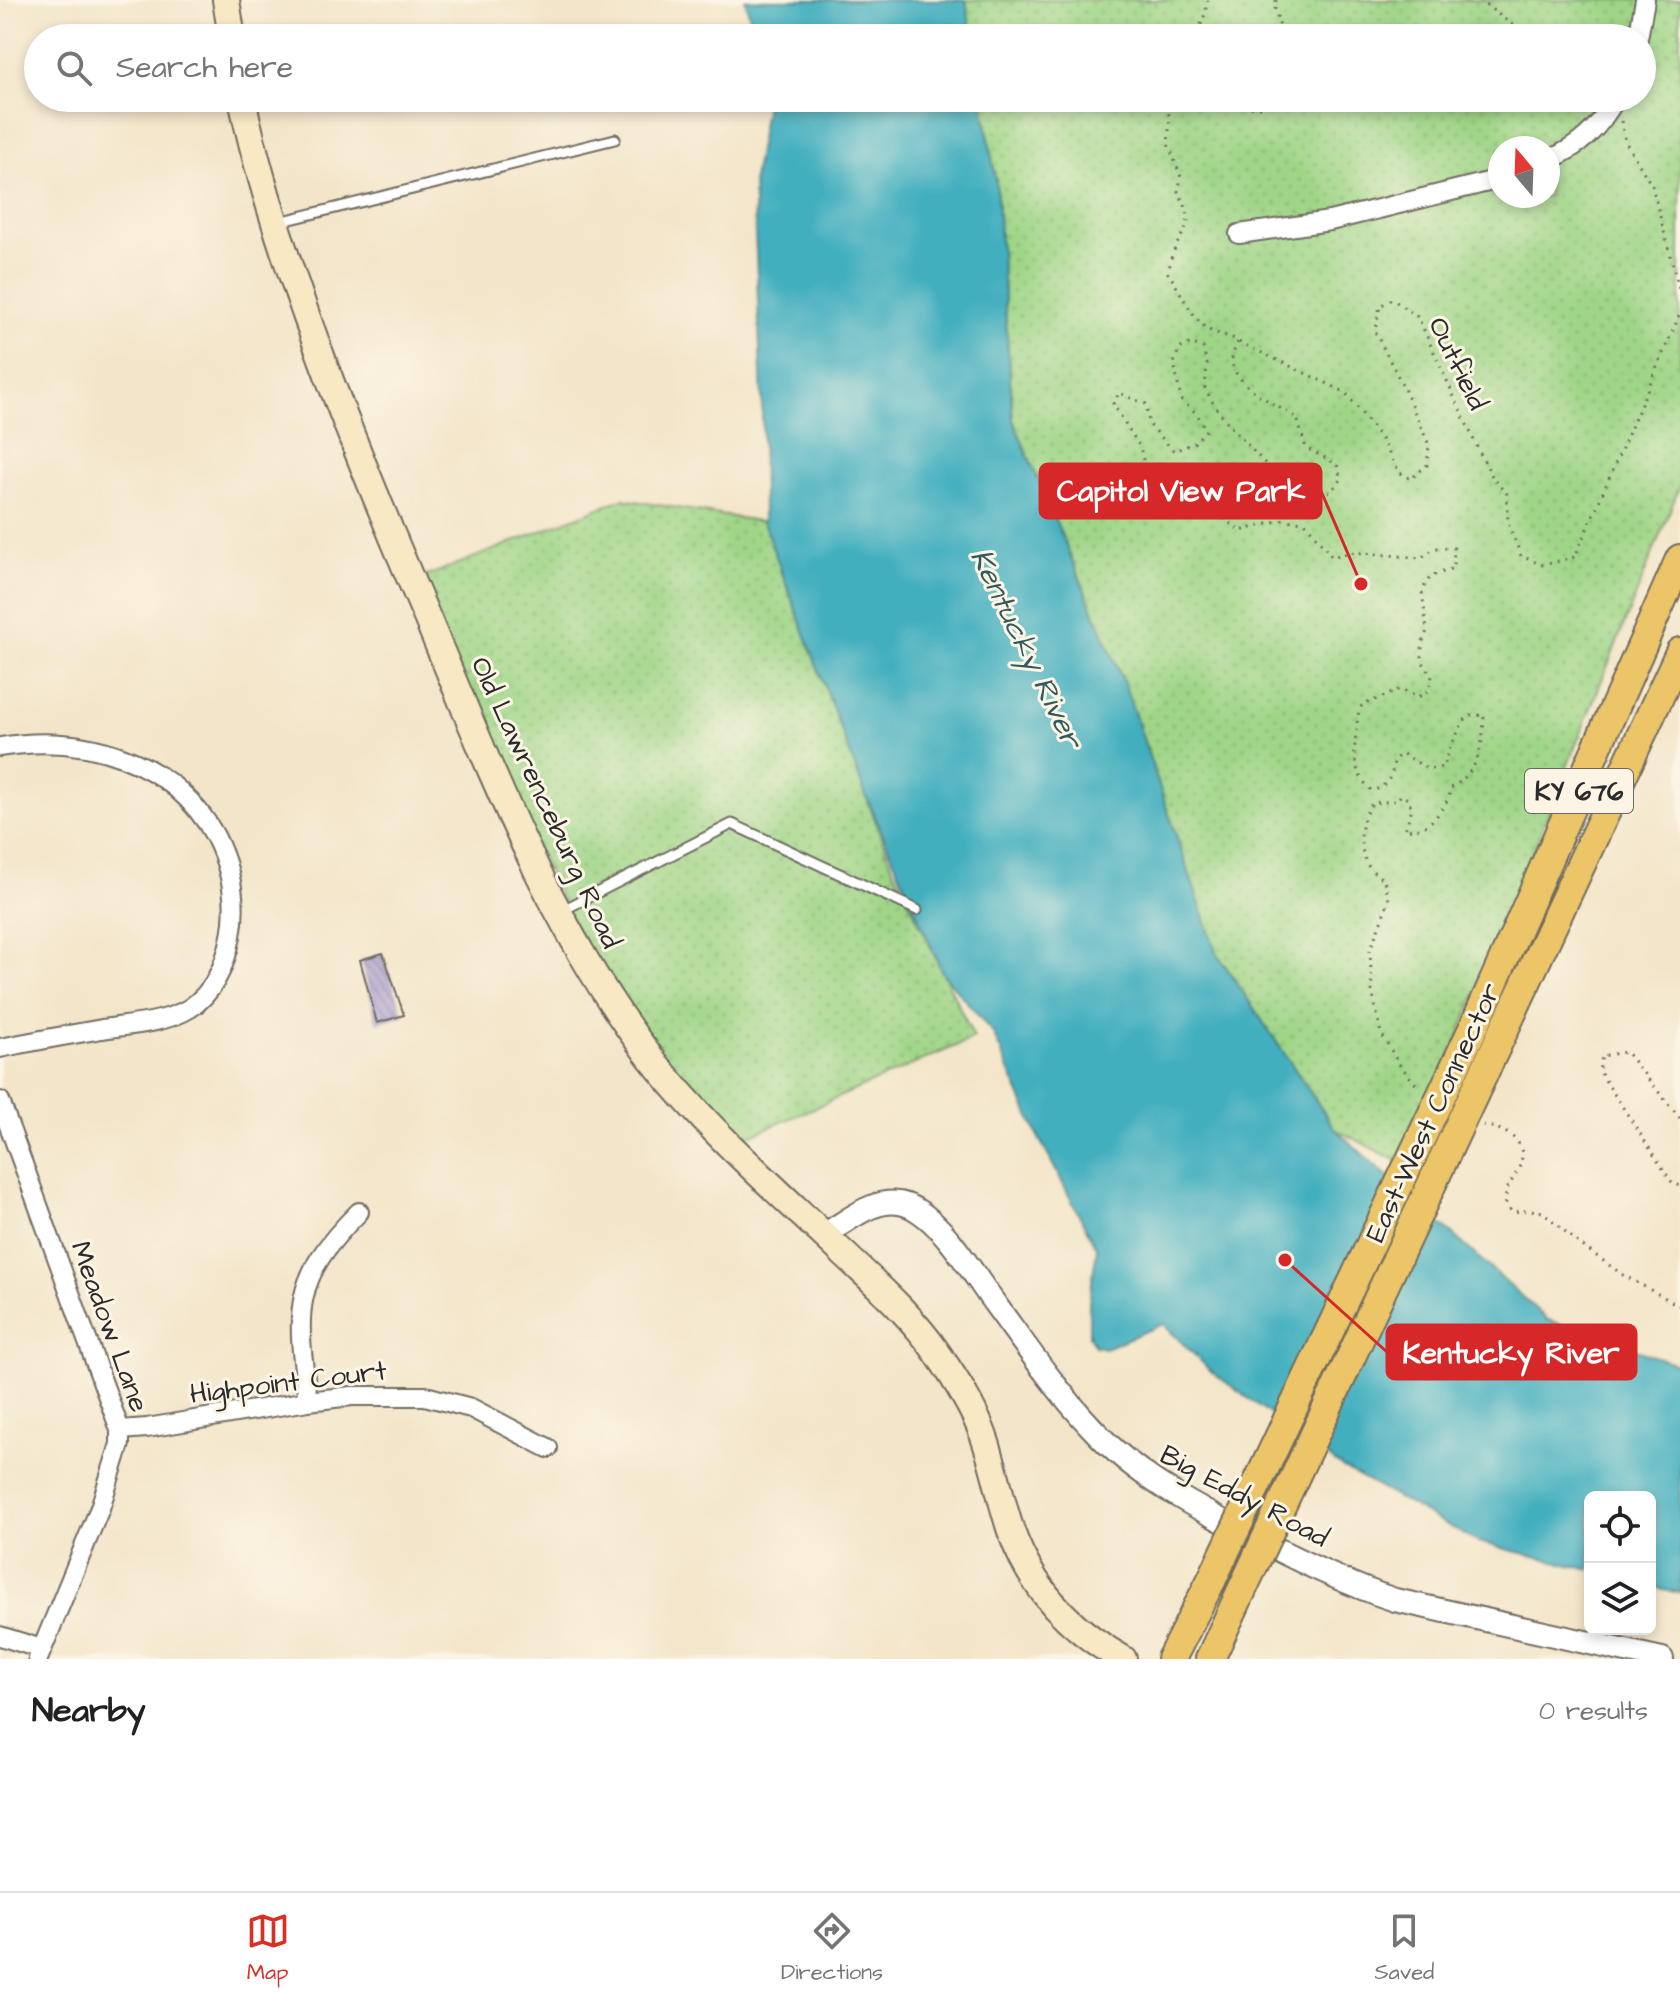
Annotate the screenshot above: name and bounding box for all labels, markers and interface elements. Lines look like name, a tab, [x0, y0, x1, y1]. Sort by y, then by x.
search box	[24, 24, 1656, 112]
icon: search	[52, 46, 96, 90]
text: Search here	[116, 47, 293, 89]
north arrow	[1488, 136, 1560, 208]
street label: Outfield	[1418, 311, 1497, 417]
callout: Capitol View Park	[1040, 464, 1321, 518]
text: Capitol View Park	[1057, 471, 1306, 514]
water label: Kentucky River	[959, 542, 1094, 759]
street label: Old Lawrenceburg Road	[460, 650, 630, 955]
road number: KY 676	[1525, 769, 1633, 813]
street label: East-West Connector	[1356, 977, 1511, 1249]
street label: Meadow Lane	[61, 1236, 159, 1417]
callout: Kentucky River	[1387, 1325, 1636, 1379]
text: Kentucky River	[1403, 1333, 1620, 1377]
street label: Highpoint Court	[187, 1351, 390, 1415]
street label: Big Eddy Road	[1152, 1435, 1336, 1559]
map controls	[1584, 1491, 1656, 1635]
button: locate	[1584, 1491, 1656, 1563]
button: layers	[1584, 1563, 1656, 1635]
text: Nearby	[32, 1687, 146, 1735]
text: 0 results	[1539, 1693, 1648, 1729]
tab: Map	[246, 1909, 290, 1988]
tab: Directions	[781, 1909, 883, 1988]
tab: Saved	[1374, 1909, 1434, 1988]

